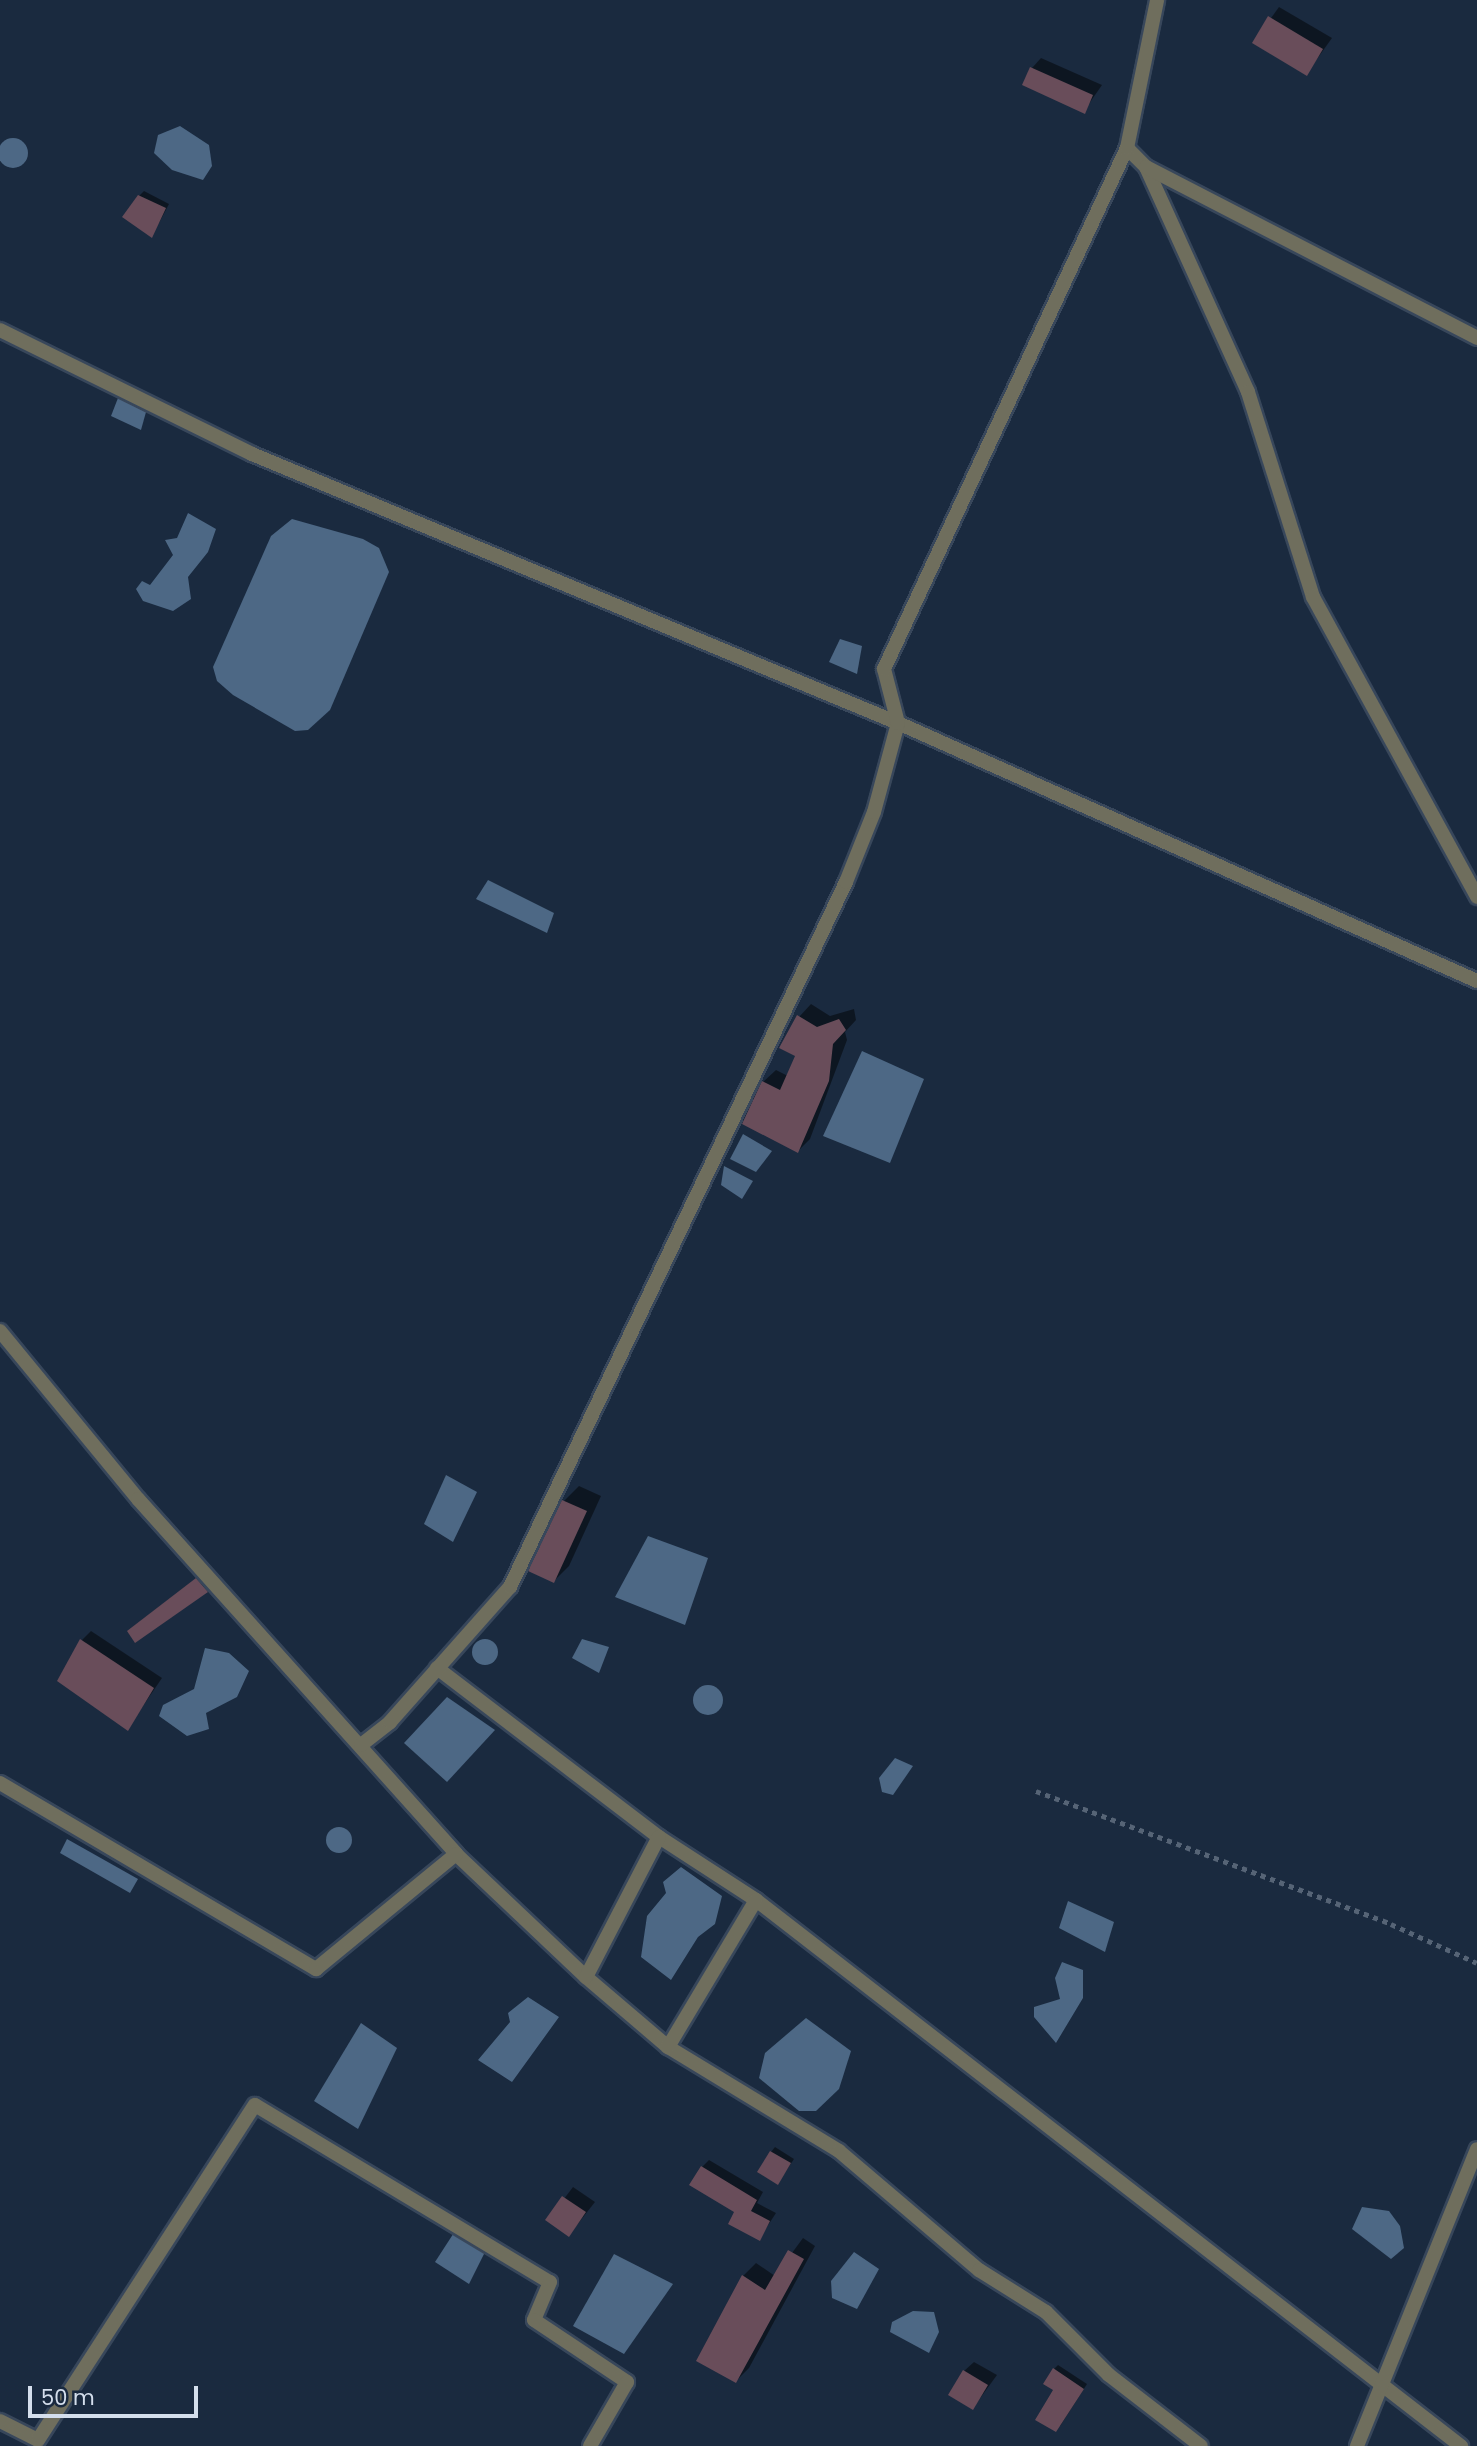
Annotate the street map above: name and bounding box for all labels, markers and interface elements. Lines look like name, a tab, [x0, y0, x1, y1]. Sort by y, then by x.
scale bar	[32, 2372, 201, 2416]
text: 50 m	[41, 2383, 95, 2412]

